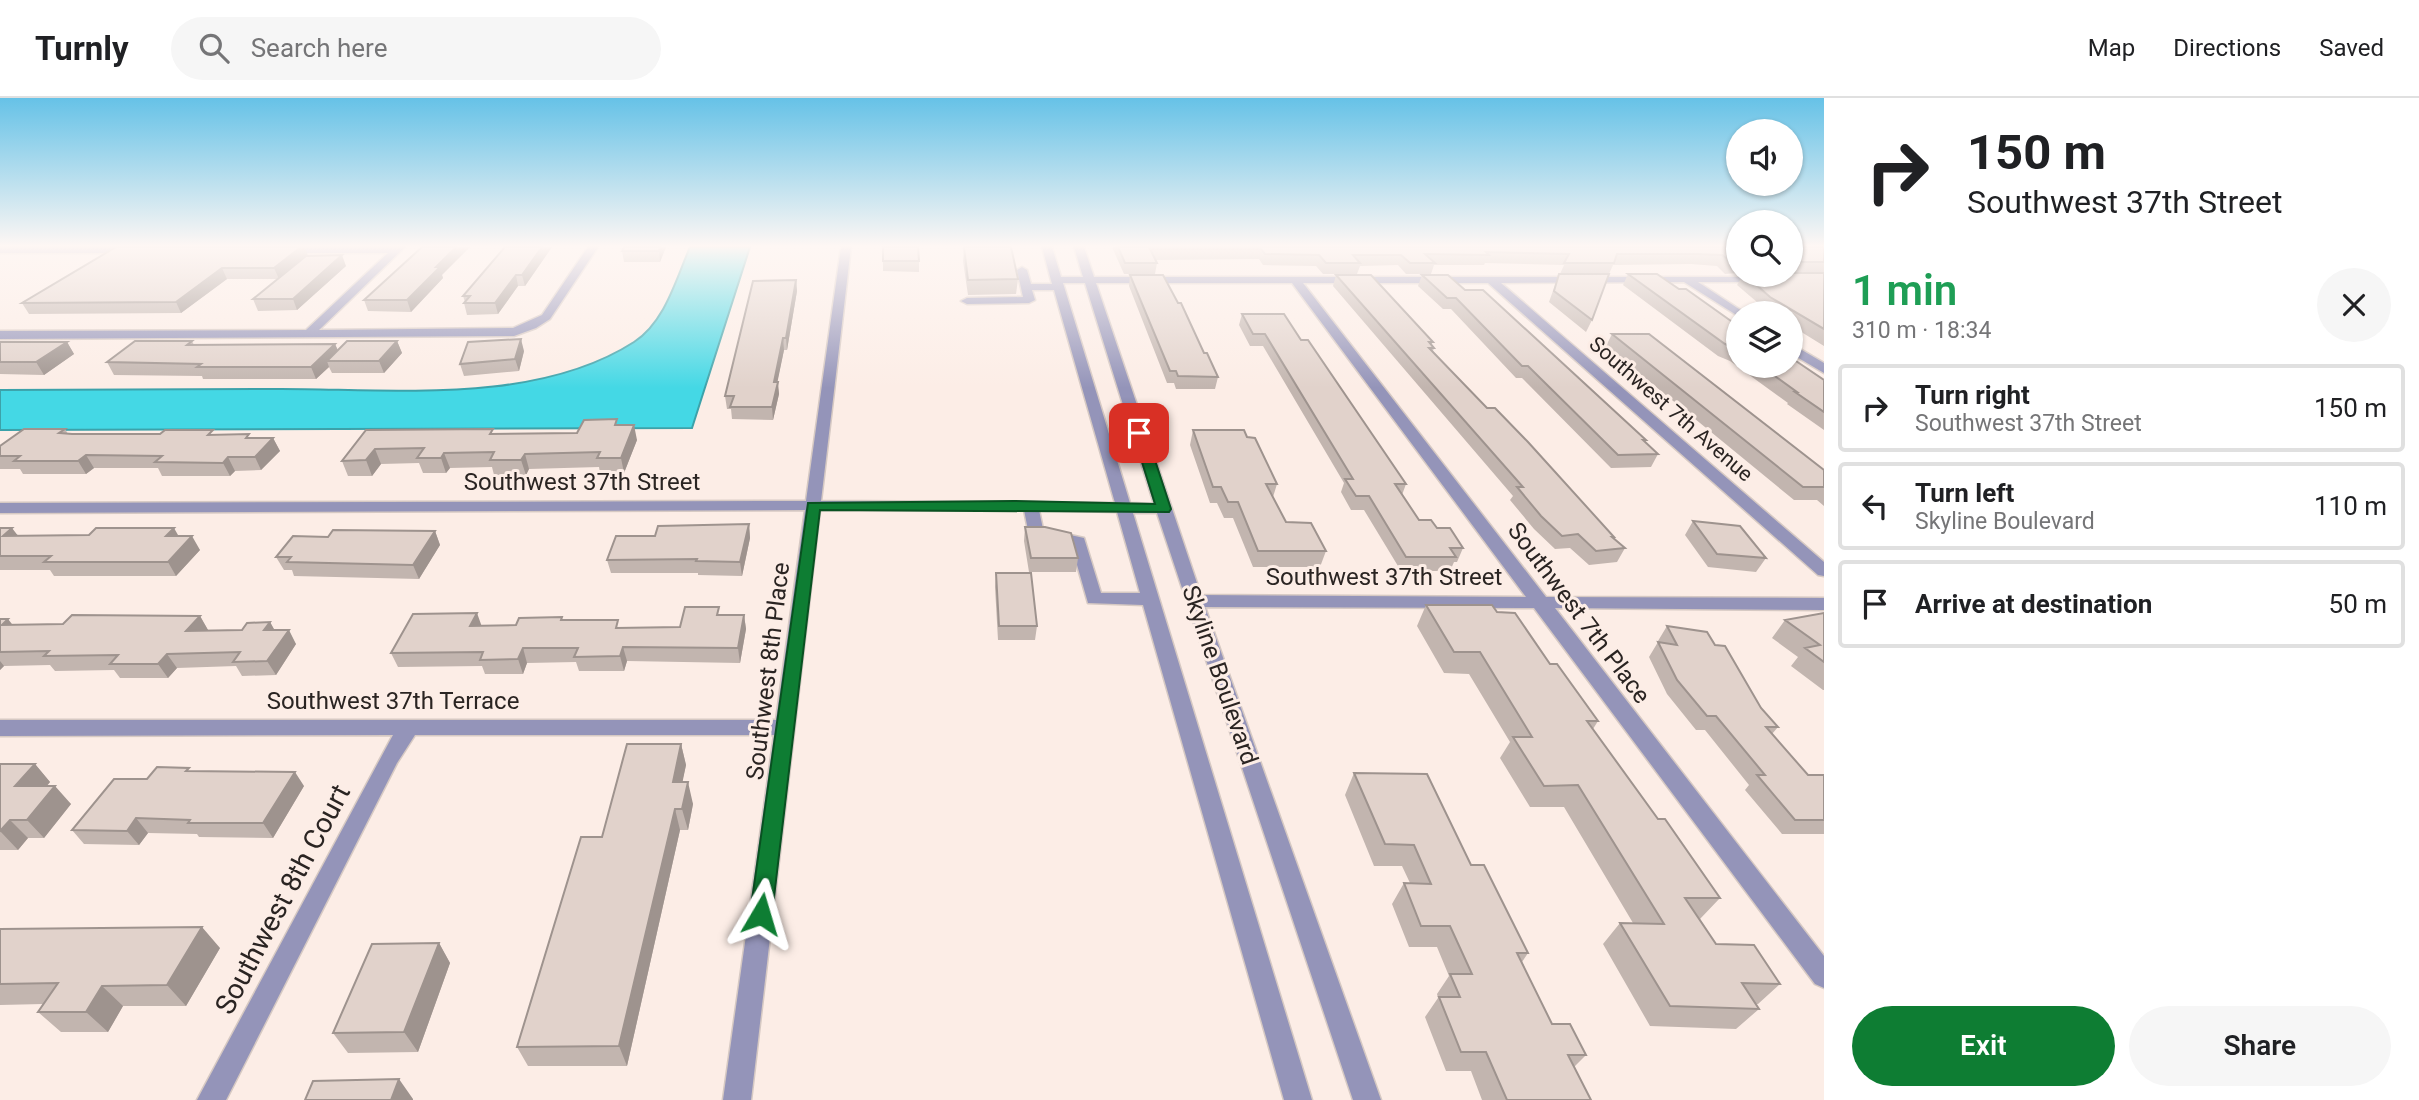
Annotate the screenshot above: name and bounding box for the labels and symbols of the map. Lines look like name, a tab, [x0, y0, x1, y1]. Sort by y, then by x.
street label: Southwest 7th Avenue	[1584, 332, 1758, 486]
pin	[1109, 403, 1169, 463]
street label: Southwest 37th Street	[464, 468, 700, 496]
street label: Southwest 7th Place	[1502, 517, 1656, 709]
street label: Southwest 8th Place	[741, 561, 795, 781]
street label: Southwest 37th Street	[1266, 563, 1502, 591]
street label: Skyline Boulevard	[1176, 582, 1264, 768]
street label: Southwest 37th Terrace	[267, 687, 519, 715]
street label: Southwest 8th Court	[208, 779, 357, 1020]
position arrow	[724, 877, 798, 951]

